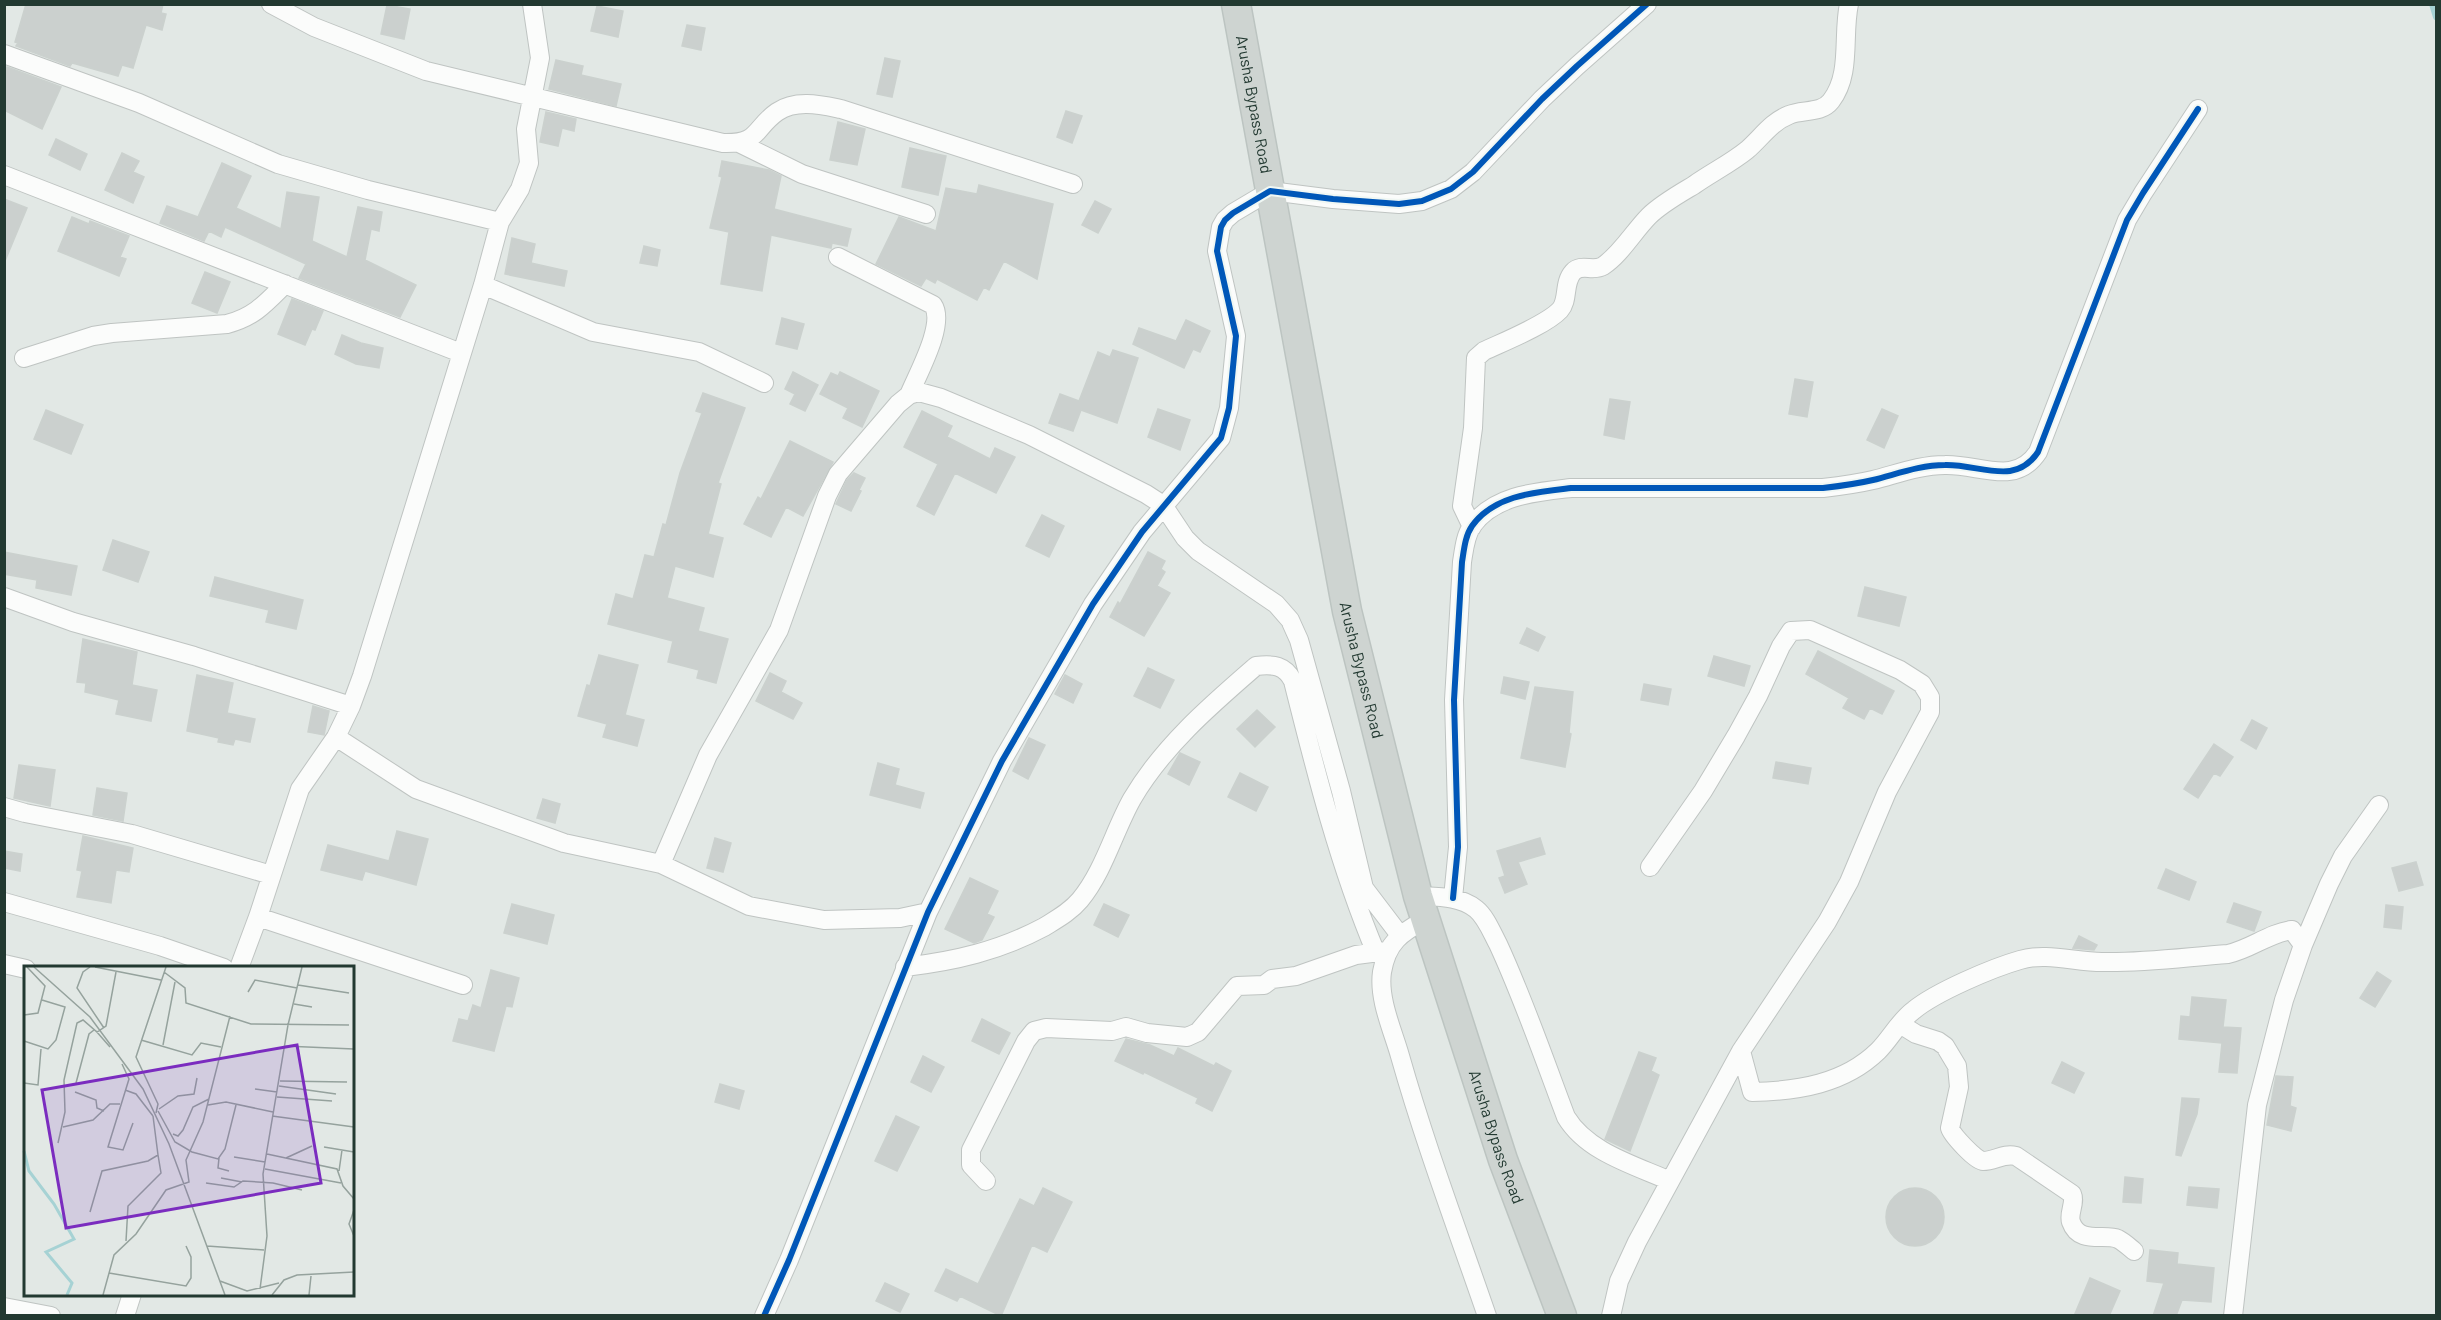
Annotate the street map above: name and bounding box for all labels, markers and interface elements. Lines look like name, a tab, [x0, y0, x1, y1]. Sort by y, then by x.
street label: Arusha Bypass Road	[1233, 34, 1277, 175]
street label: Arusha Bypass Road	[1337, 600, 1388, 740]
inset map	[24, 966, 354, 1296]
street label: Arusha Bypass Road	[1466, 1067, 1529, 1206]

